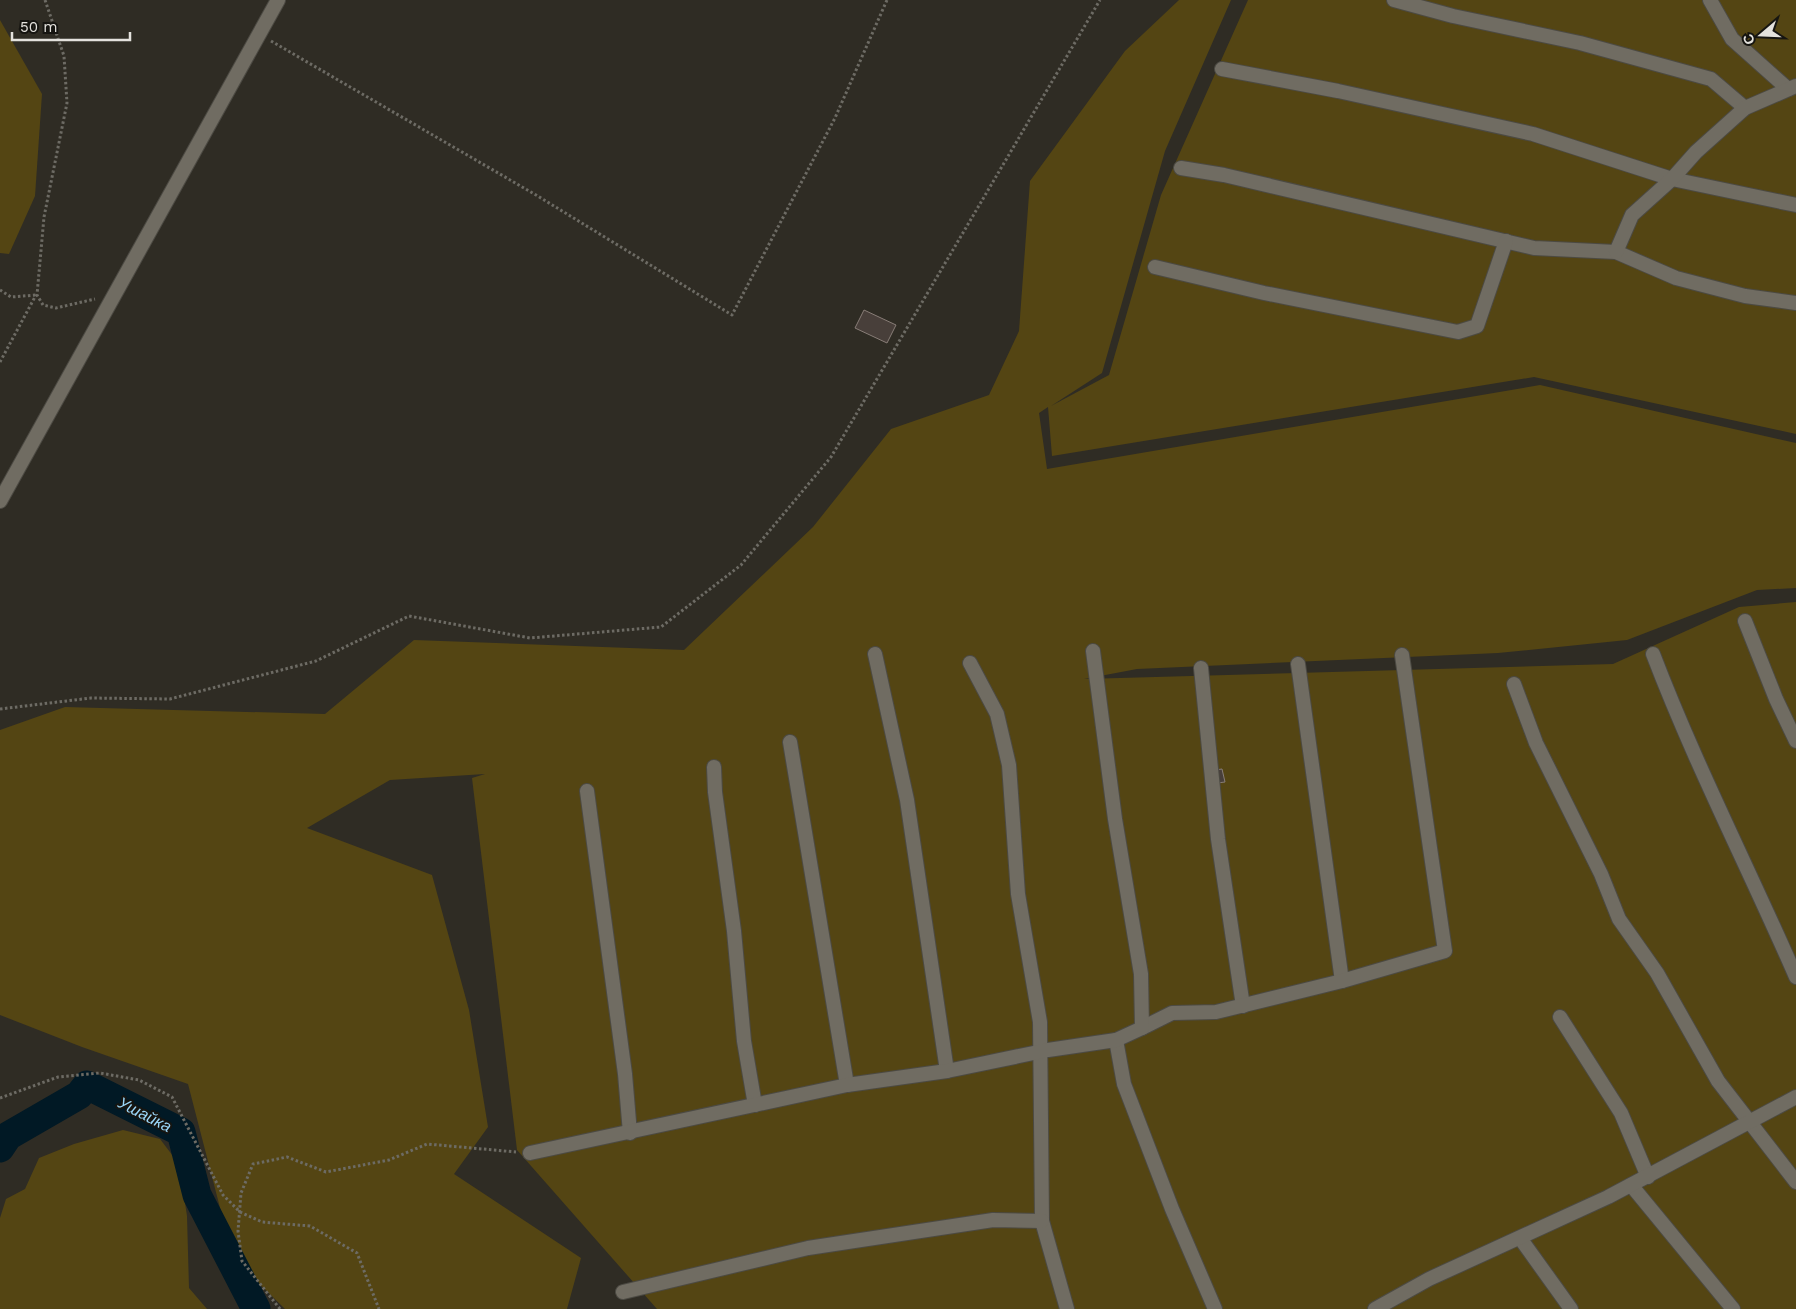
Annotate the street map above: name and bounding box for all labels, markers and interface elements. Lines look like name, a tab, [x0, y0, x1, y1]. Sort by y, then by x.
scale bar	[12, 10, 130, 42]
north arrow	[1736, 10, 1786, 60]
text: 50 m	[20, 18, 57, 36]
text: С	[1739, 32, 1758, 47]
water label: Ушайка	[114, 1092, 175, 1136]

